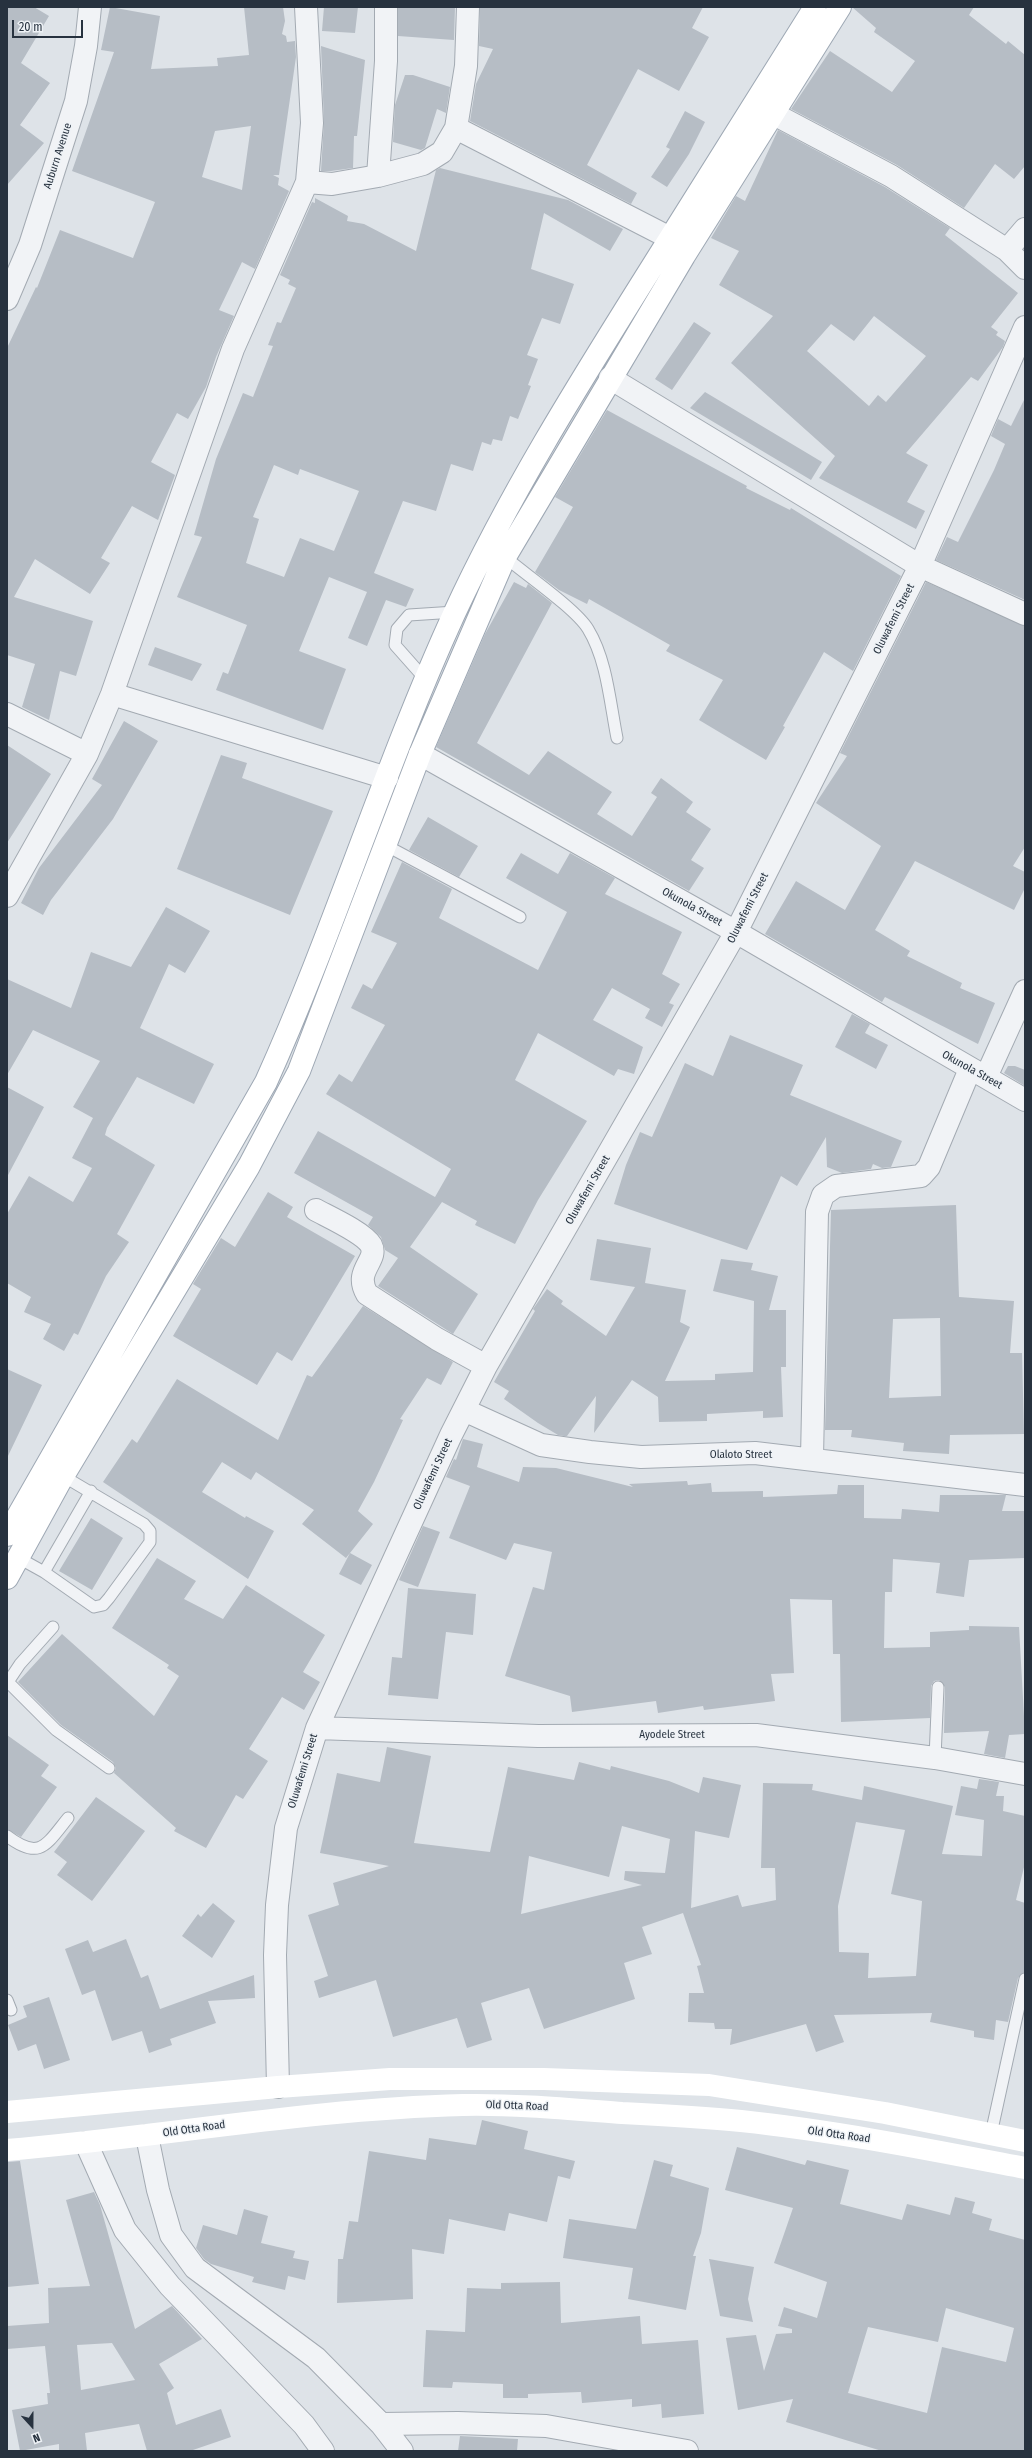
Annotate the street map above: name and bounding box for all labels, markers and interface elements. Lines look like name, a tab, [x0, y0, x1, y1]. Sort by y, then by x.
scale bar	[14, 12, 85, 38]
text: 20 m	[19, 20, 43, 34]
street label: Auburn Avenue	[41, 121, 75, 191]
street label: Oluwafemi Street	[871, 581, 917, 657]
street label: Oluwafemi Street	[725, 870, 771, 946]
street label: Okunola Street	[659, 885, 725, 929]
street label: Okunola Street	[939, 1048, 1005, 1092]
street label: Oluwafemi Street	[563, 1153, 613, 1227]
street label: Oluwafemi Street	[411, 1436, 455, 1512]
street label: Olaloto Street	[710, 1448, 772, 1462]
street label: Ayodele Street	[639, 1728, 705, 1742]
street label: Oluwafemi Street	[285, 1732, 321, 1810]
street label: Old Otta Road	[485, 2098, 549, 2114]
street label: Old Otta Road	[162, 2118, 226, 2140]
street label: Old Otta Road	[807, 2124, 871, 2146]
north arrow	[12, 2406, 52, 2446]
text: N	[31, 2430, 42, 2445]

